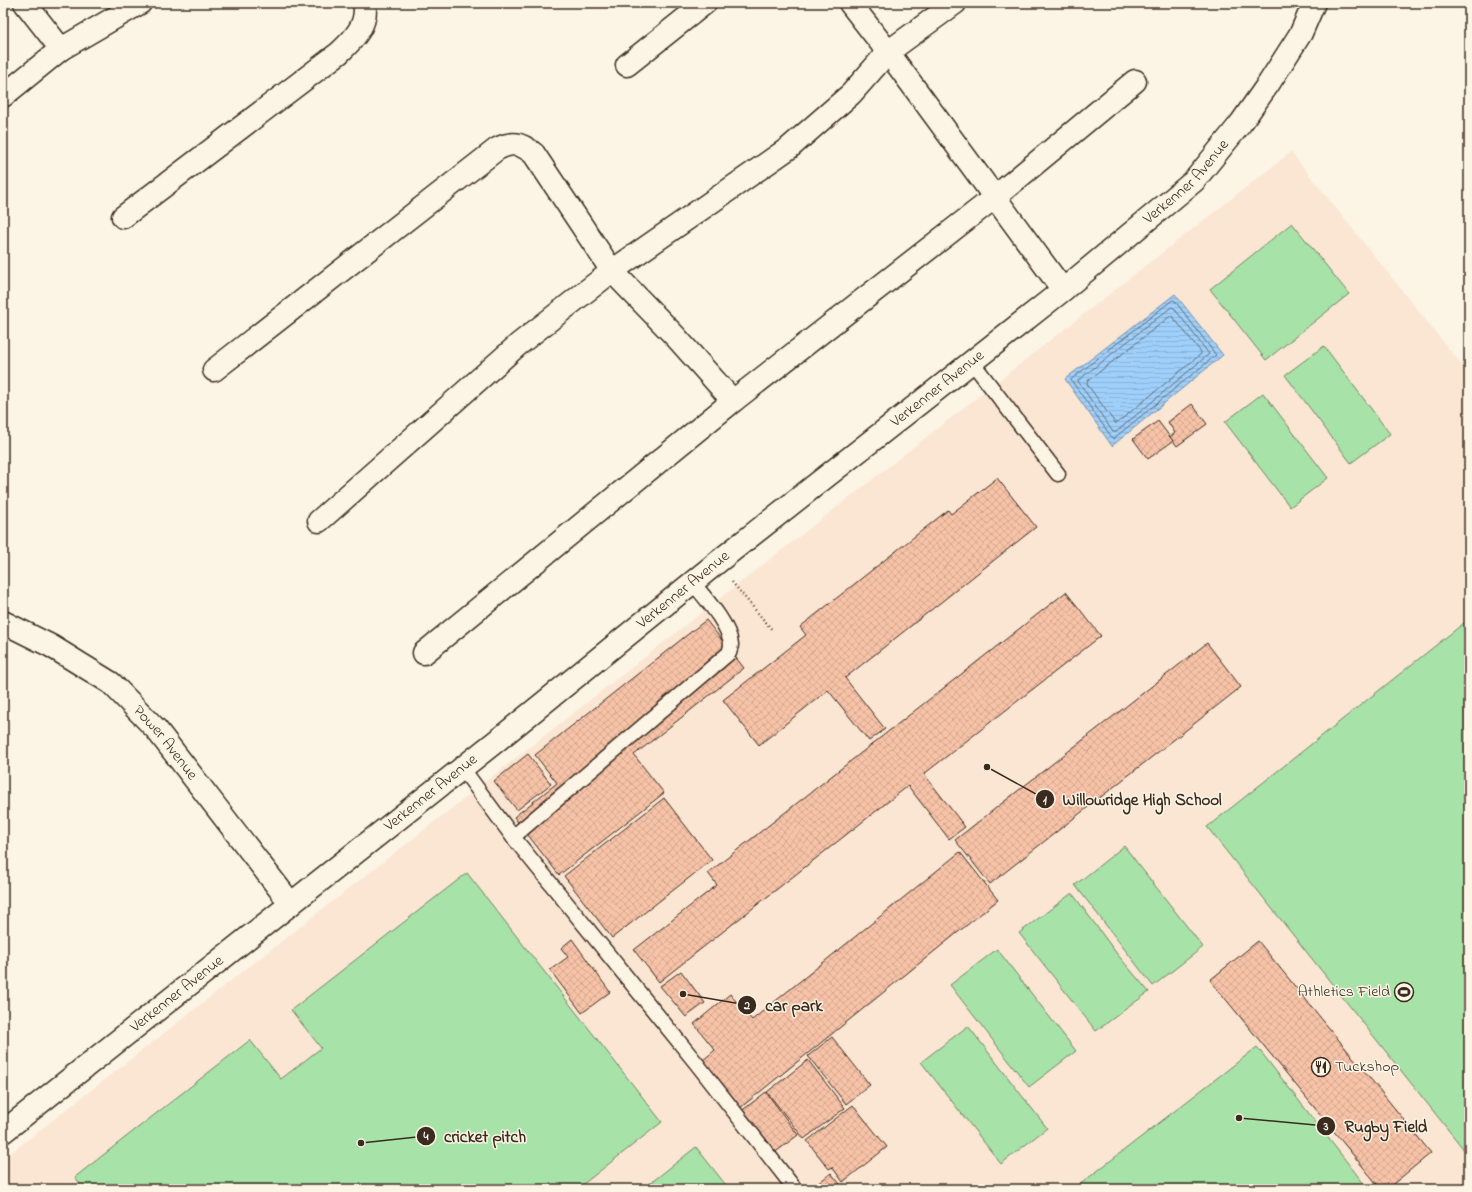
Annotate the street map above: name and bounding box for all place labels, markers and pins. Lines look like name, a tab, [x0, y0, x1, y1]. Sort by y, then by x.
callout: Willowridge High School	[1035, 785, 1230, 814]
place label: Athletics Field	[1298, 980, 1390, 1004]
sports icon: Athletics Field	[1393, 981, 1415, 1003]
callout: car park	[737, 991, 831, 1020]
place label: Tuckshop	[1335, 1055, 1399, 1079]
restaurant icon: Tuckshop	[1310, 1056, 1332, 1078]
callout: Rugby Field	[1316, 1112, 1435, 1141]
callout: cricket pitch	[416, 1121, 534, 1150]

